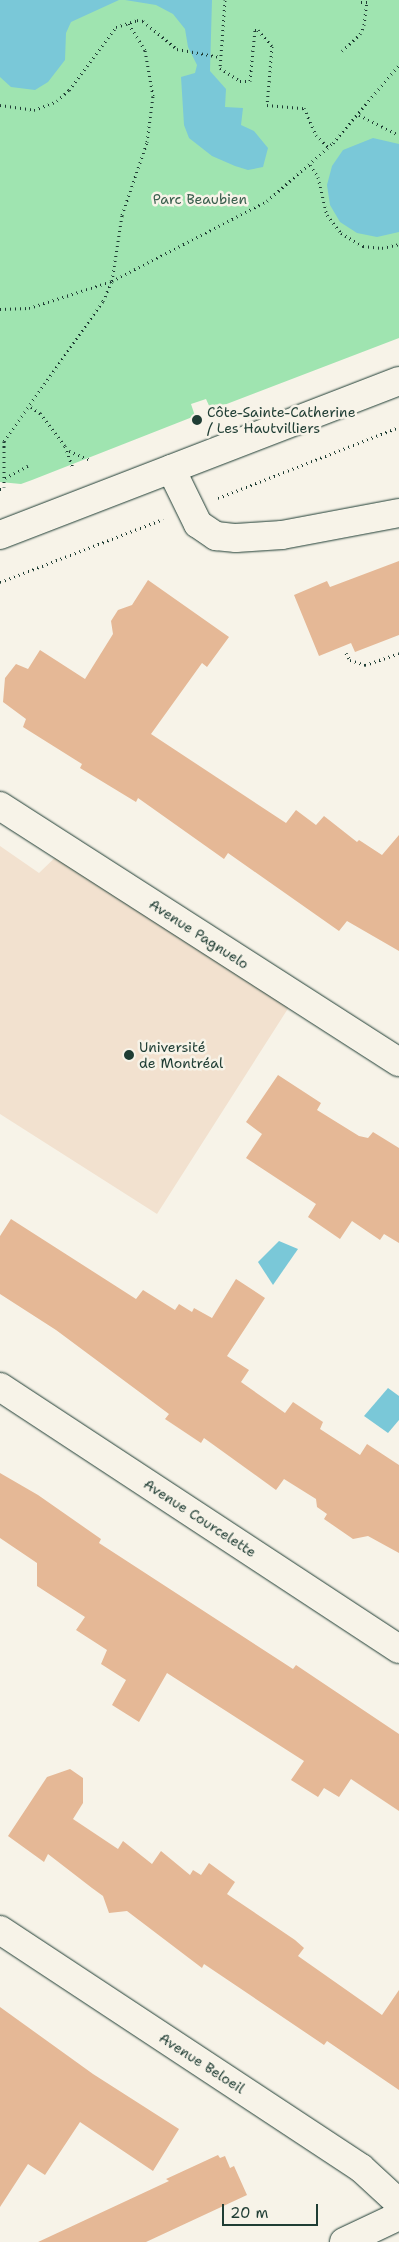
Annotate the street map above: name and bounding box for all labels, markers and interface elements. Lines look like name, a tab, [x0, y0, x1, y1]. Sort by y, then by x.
park label: Parc Beaubien	[153, 191, 247, 207]
place label: Côte-Sainte-Catherine / Les Hautvilliers	[207, 404, 356, 437]
marker: Côte-Sainte-Catherine / Les Hautvilliers	[191, 414, 203, 426]
street label: Avenue Pagnuelo	[146, 896, 252, 972]
place label: Université de Montréal	[139, 1039, 223, 1072]
marker: Université de Montréal	[123, 1049, 135, 1061]
street label: Avenue Courcelette	[141, 1475, 259, 1561]
street label: Avenue Beloeil	[156, 2029, 248, 2097]
scale bar	[224, 2194, 320, 2226]
text: 20 m	[230, 2203, 269, 2223]

